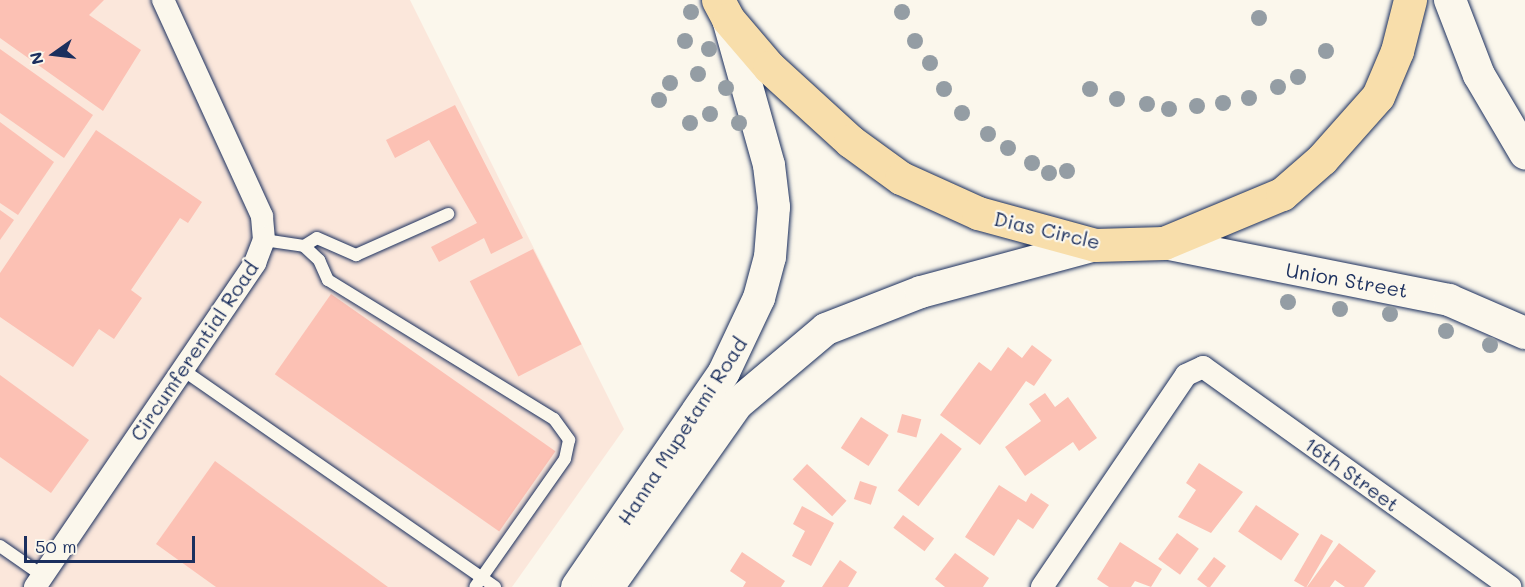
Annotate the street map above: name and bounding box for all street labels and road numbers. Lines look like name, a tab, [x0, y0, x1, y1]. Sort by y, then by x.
street label: Dias Circle	[992, 206, 1102, 254]
street label: Circumferential Road	[125, 257, 263, 445]
street label: Union Street	[1284, 257, 1410, 303]
street label: Hanna Mupetami Road	[612, 333, 752, 529]
street label: 16th Street	[1300, 432, 1404, 516]

